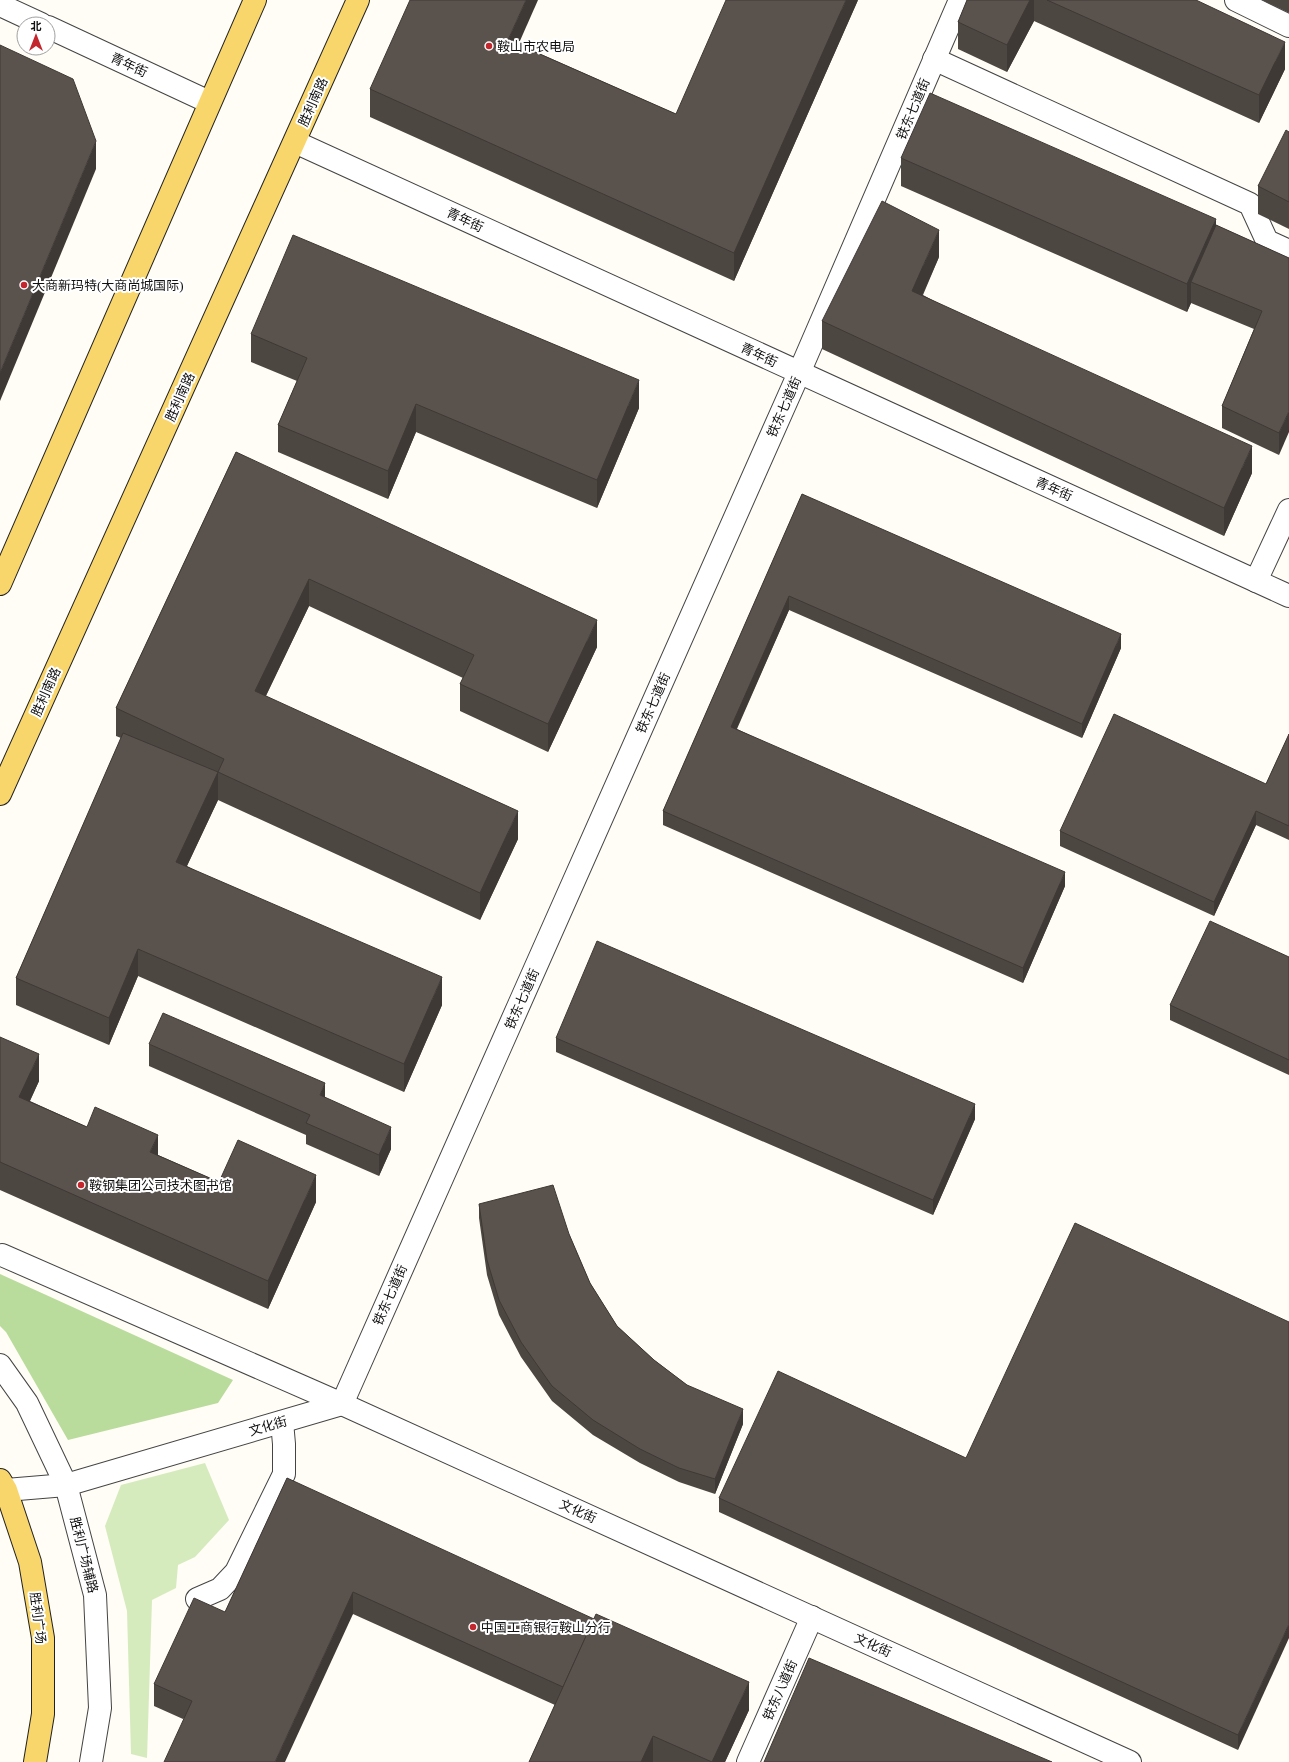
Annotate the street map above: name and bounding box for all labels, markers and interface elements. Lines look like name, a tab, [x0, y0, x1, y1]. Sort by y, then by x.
north arrow	[16, 16, 56, 56]
text: 北	[31, 20, 42, 32]
place label: 鞍山市农电局	[497, 39, 575, 54]
marker: 鞍山市农电局	[484, 41, 494, 51]
street label: 青年街	[108, 50, 150, 80]
street label: 胜利南路	[296, 75, 330, 129]
street label: 铁东七道街	[893, 76, 933, 142]
street label: 青年街	[444, 205, 486, 235]
place label: 大商新玛特(大商尚城国际)	[32, 278, 184, 293]
marker: 大商新玛特(大商尚城国际)	[19, 280, 29, 290]
street label: 青年街	[738, 340, 780, 370]
street label: 胜利南路	[163, 370, 197, 424]
street label: 铁东七道街	[764, 374, 804, 440]
street label: 青年街	[1033, 474, 1075, 504]
street label: 胜利南路	[29, 665, 63, 719]
street label: 铁东七道街	[633, 670, 673, 736]
street label: 铁东七道街	[502, 966, 542, 1032]
place label: 鞍钢集团公司技术图书馆	[89, 1178, 232, 1193]
marker: 鞍钢集团公司技术图书馆	[76, 1180, 86, 1190]
street label: 铁东七道街	[370, 1262, 410, 1328]
street label: 文化街	[247, 1413, 289, 1439]
street label: 文化街	[557, 1496, 599, 1526]
street label: 胜利广场辅路	[67, 1515, 101, 1595]
street label: 胜利广场	[27, 1591, 49, 1645]
place label: 中国工商银行鞍山分行	[481, 1620, 611, 1635]
marker: 中国工商银行鞍山分行	[468, 1622, 478, 1632]
street label: 文化街	[852, 1630, 894, 1660]
street label: 铁东八道街	[760, 1657, 800, 1723]

